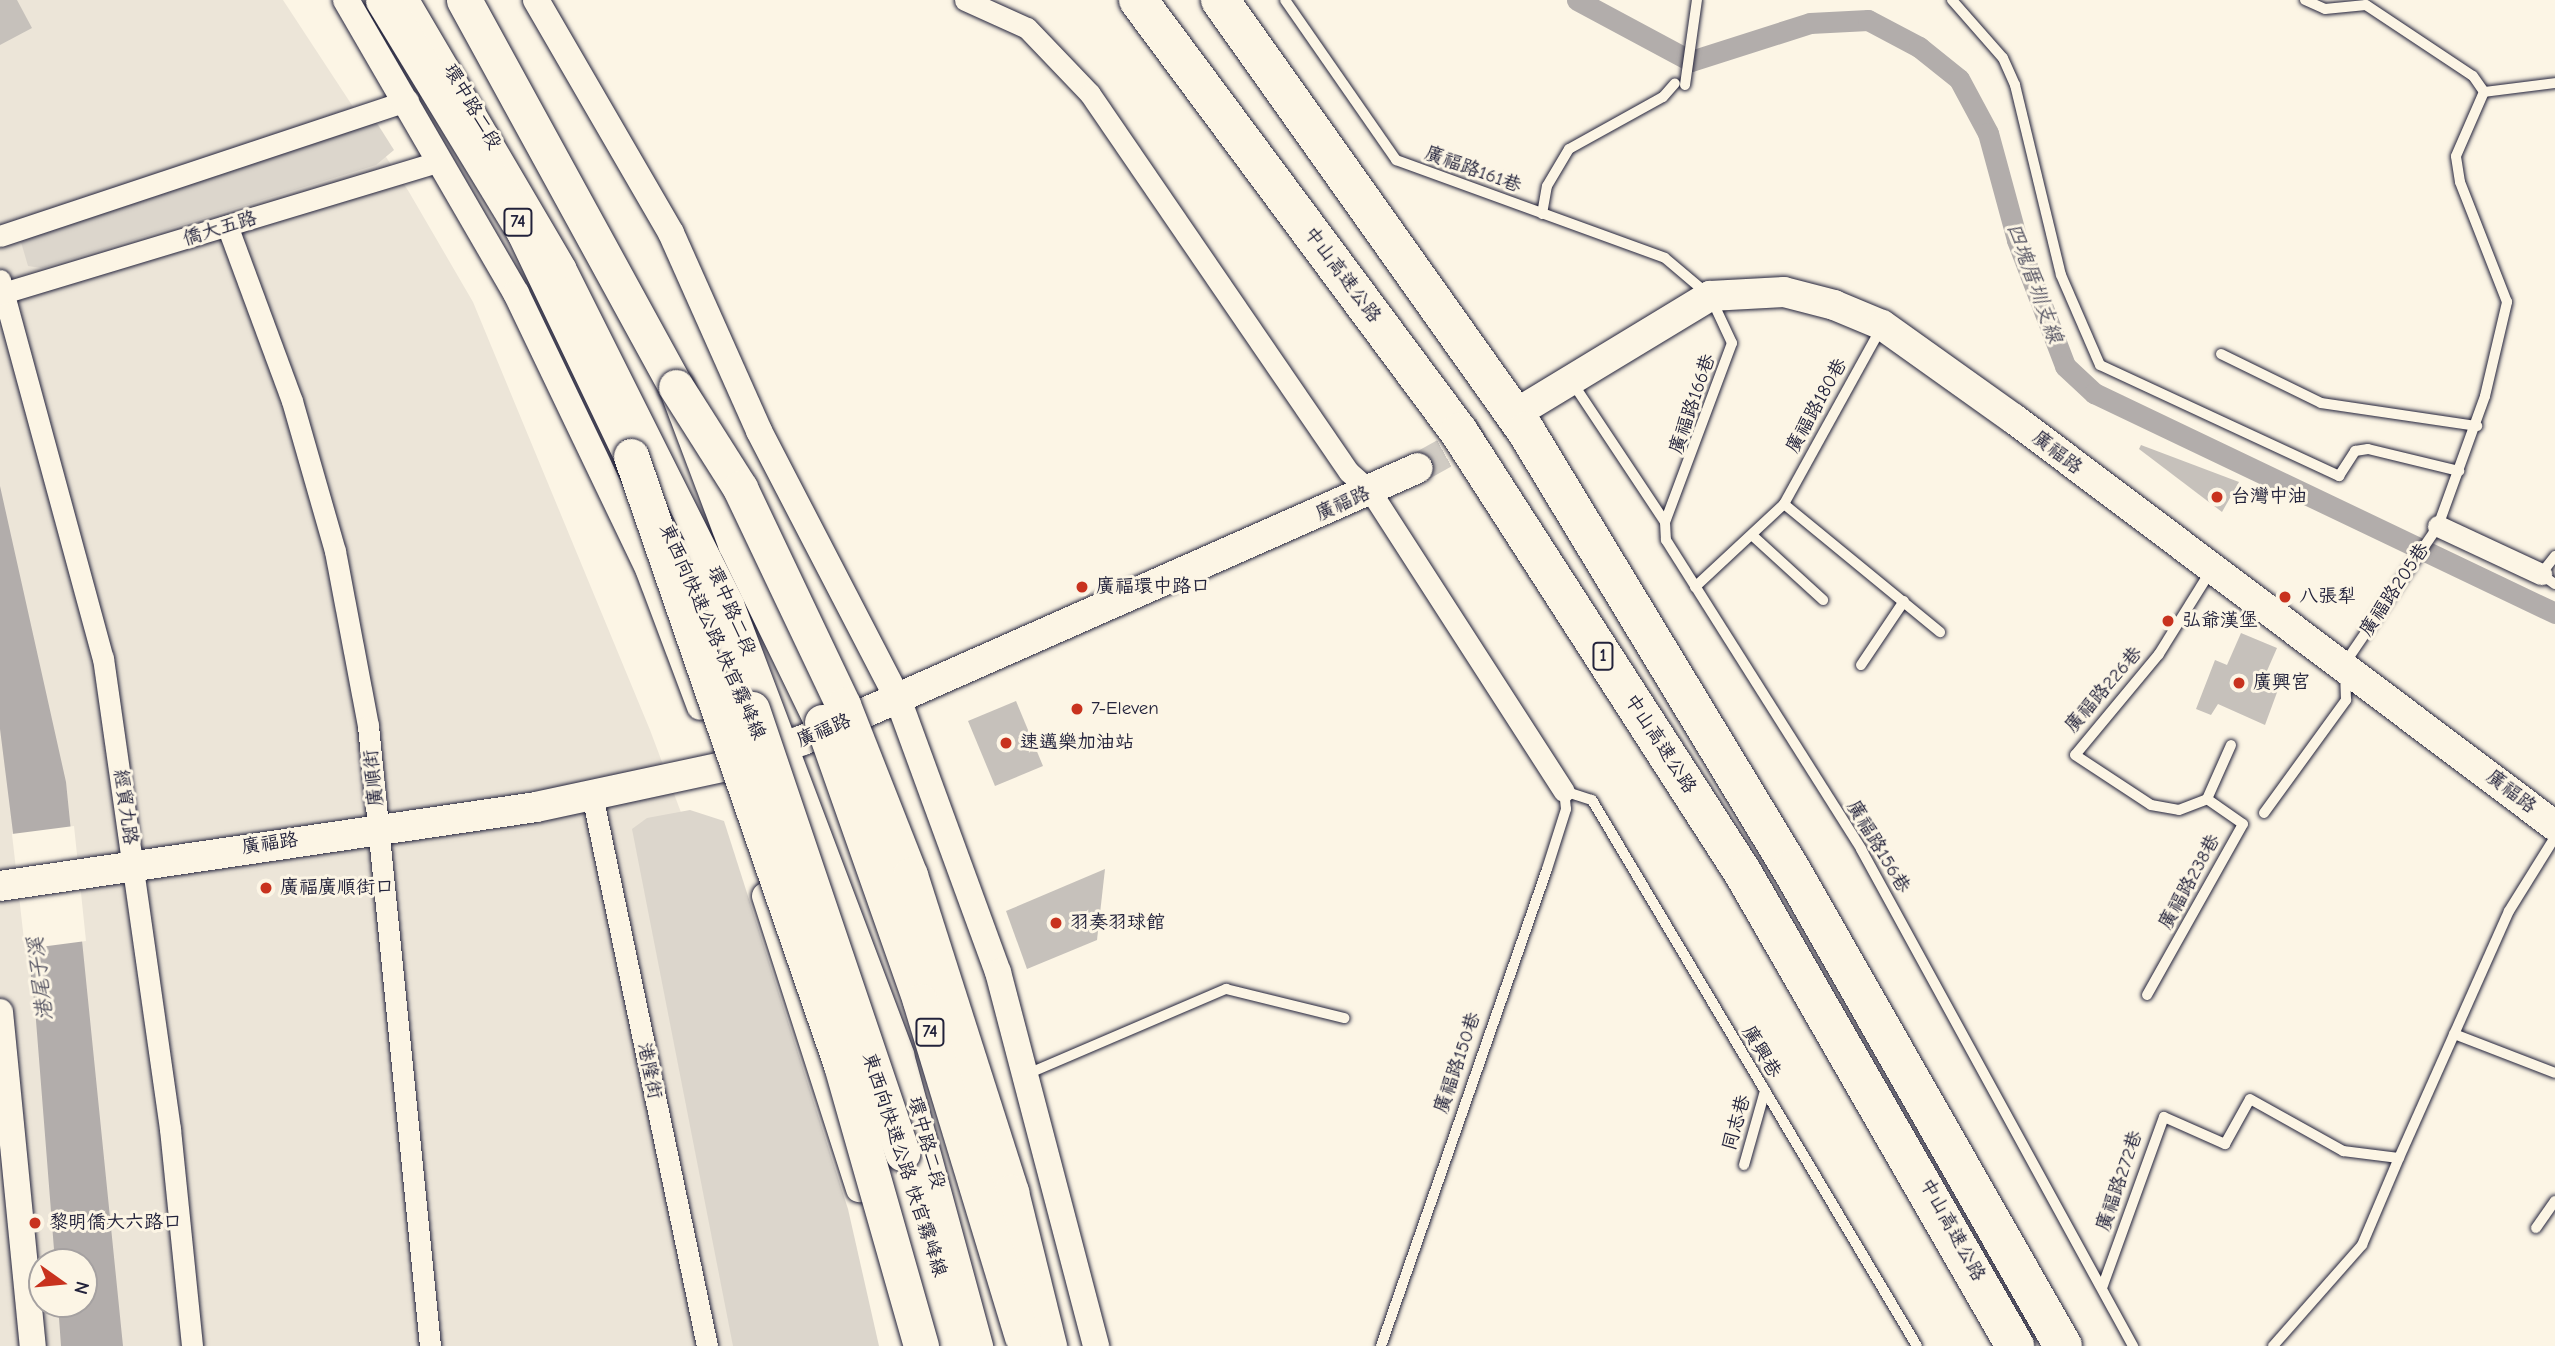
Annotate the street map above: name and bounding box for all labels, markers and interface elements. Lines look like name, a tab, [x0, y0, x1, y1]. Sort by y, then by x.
street label: 環中路二段	[438, 60, 506, 154]
street label: 廣福路161巷	[1421, 142, 1525, 198]
street label: 僑大五路	[180, 207, 260, 251]
road number: 74	[502, 208, 534, 236]
water label: 四塊厝圳支線	[2002, 219, 2068, 347]
street label: 中山高速公路	[1299, 223, 1385, 327]
street label: 廣福路166巷	[1665, 351, 1721, 457]
street label: 廣福路180巷	[1782, 355, 1852, 457]
street label: 廣福路	[2028, 426, 2086, 480]
street label: 廣福路	[1312, 482, 1374, 526]
place label: 台灣中油	[2231, 486, 2307, 508]
marker: 台灣中油	[2209, 489, 2225, 505]
street label: 東西向快速公路 快官霧峰線	[654, 520, 770, 744]
street label: 廣福路205巷	[2355, 539, 2435, 641]
street label: 環中路二段	[702, 563, 760, 659]
place label: 廣福環中路口	[1096, 576, 1210, 598]
marker: 廣福環中路口	[1074, 579, 1090, 595]
place label: 八張犁	[2299, 586, 2356, 608]
marker: 八張犁	[2277, 589, 2293, 605]
place label: 弘爺漢堡	[2182, 610, 2258, 632]
marker: 弘爺漢堡	[2160, 613, 2176, 629]
road number: 1	[1591, 642, 1615, 670]
street label: 廣福路226巷	[2061, 642, 2147, 738]
place label: 廣興宮	[2253, 672, 2310, 694]
marker: 廣興宮	[2231, 675, 2247, 691]
street label: 中山高速公路	[1619, 690, 1701, 798]
place label: 7-Eleven	[1091, 698, 1159, 720]
marker: 7-Eleven	[1069, 701, 1085, 717]
street label: 廣福路	[793, 709, 855, 753]
place label: 速邁樂加油站	[1020, 732, 1134, 754]
marker: 速邁樂加油站	[998, 735, 1014, 751]
street label: 廣順街	[360, 748, 388, 808]
street label: 廣福路	[2482, 765, 2540, 819]
street label: 經貿九路	[108, 768, 142, 846]
street label: 廣福路156巷	[1841, 797, 1915, 897]
street label: 廣福路	[240, 829, 300, 859]
street label: 廣福路238巷	[2154, 830, 2226, 934]
place label: 廣福廣順街口	[280, 877, 394, 899]
marker: 廣福廣順街口	[258, 880, 274, 896]
place label: 羽奏羽球館	[1070, 912, 1165, 934]
marker: 羽奏羽球館	[1048, 915, 1064, 931]
water label: 港尾子溪	[22, 936, 58, 1022]
street label: 廣福路150巷	[1430, 1009, 1486, 1117]
road number: 74	[914, 1017, 946, 1046]
street label: 廣興巷	[1737, 1022, 1785, 1082]
street label: 港隆街	[632, 1041, 666, 1101]
street label: 東西向快速公路 快官霧峰線	[857, 1050, 951, 1280]
street label: 同志巷	[1718, 1092, 1756, 1154]
street label: 環中路二段	[903, 1094, 949, 1192]
street label: 廣福路272巷	[2092, 1128, 2148, 1234]
street label: 中山高速公路	[1914, 1175, 1990, 1285]
place label: 黎明僑大六路口	[49, 1212, 182, 1234]
marker: 黎明僑大六路口	[27, 1215, 43, 1231]
north arrow	[28, 1248, 98, 1318]
text: N	[69, 1279, 94, 1297]

